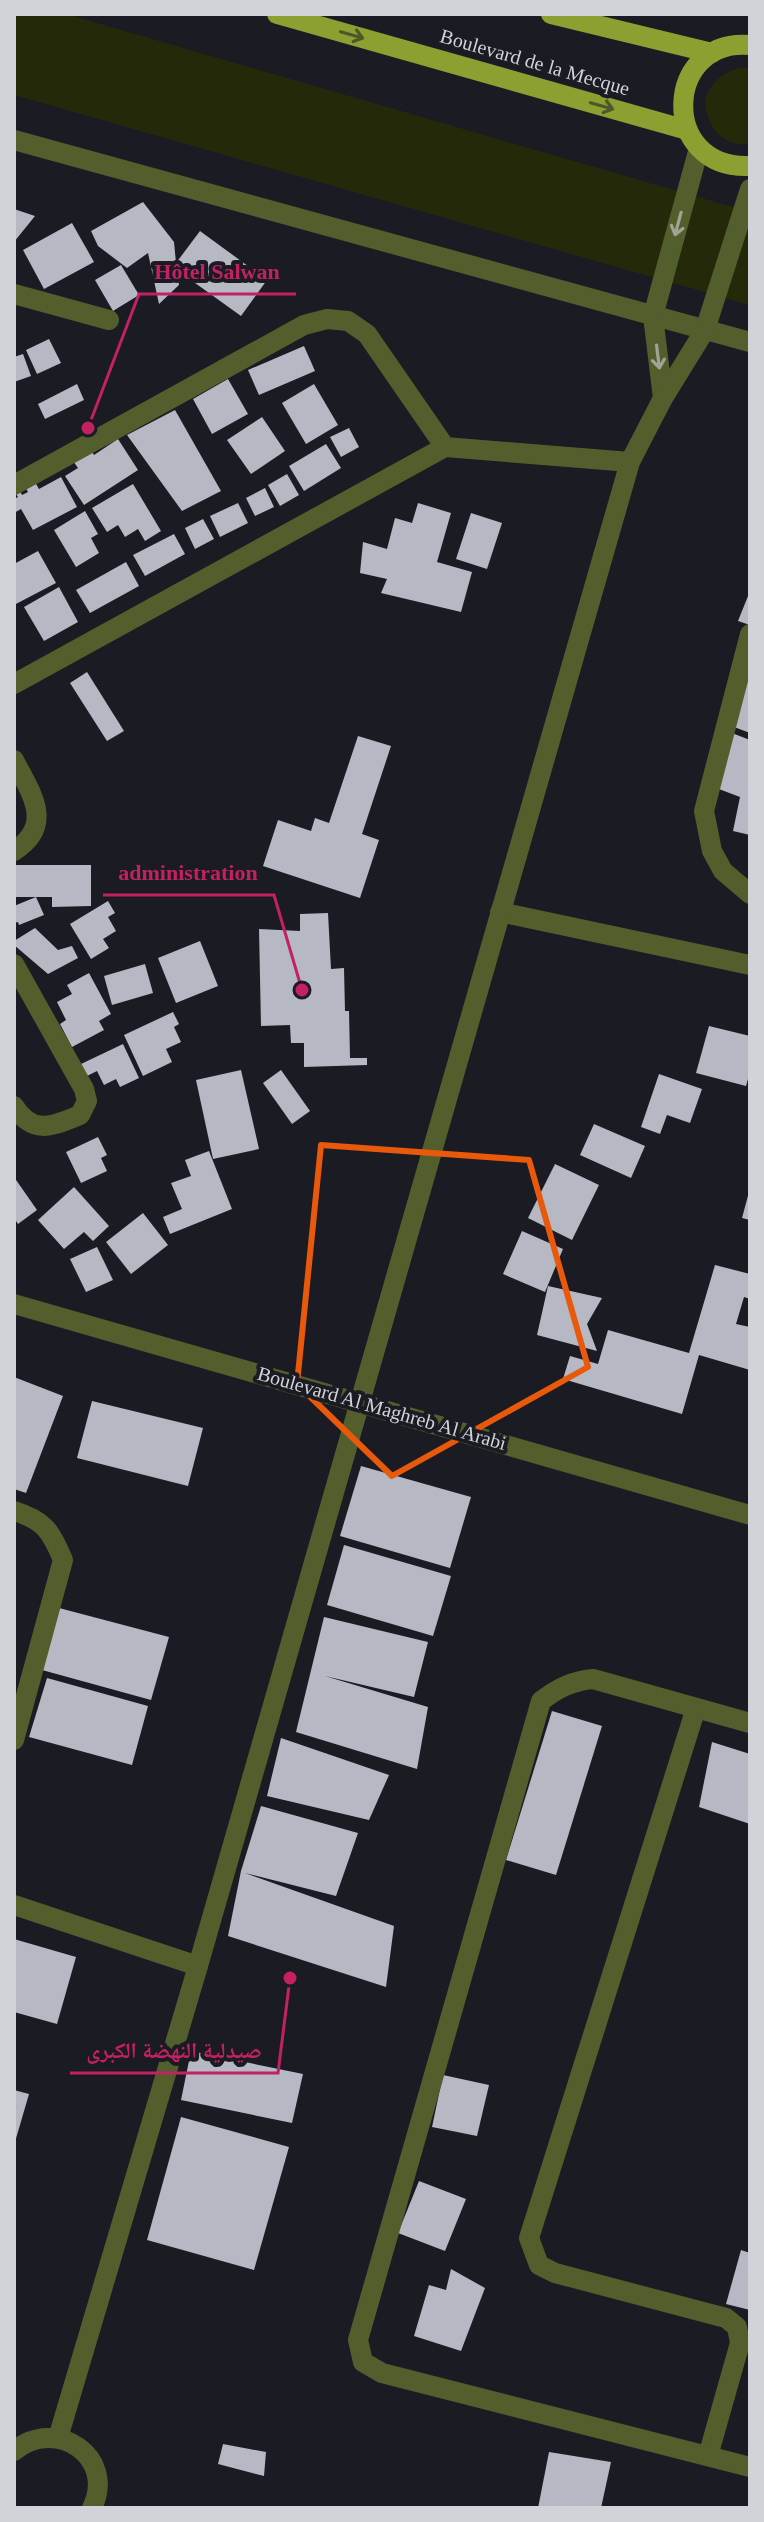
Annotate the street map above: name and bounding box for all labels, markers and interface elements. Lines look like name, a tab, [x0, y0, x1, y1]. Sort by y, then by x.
street label: Boulevard de la Mecque	[437, 24, 632, 101]
one-way arrow	[339, 28, 365, 43]
one-way arrow	[589, 99, 615, 114]
one-way arrow	[670, 210, 685, 236]
callout: Hôtel Salwan	[139, 248, 296, 294]
text: Hôtel Salwan	[154, 259, 280, 284]
one-way arrow	[650, 343, 665, 370]
callout: administration	[103, 849, 274, 895]
text: administration	[118, 860, 258, 885]
street label: Boulevard Al Maghreb Al Arabi	[255, 1362, 509, 1455]
callout: صيدلية النهضة الكبرى	[70, 2027, 278, 2073]
text: صيدلية النهضة الكبرى	[86, 2038, 262, 2064]

